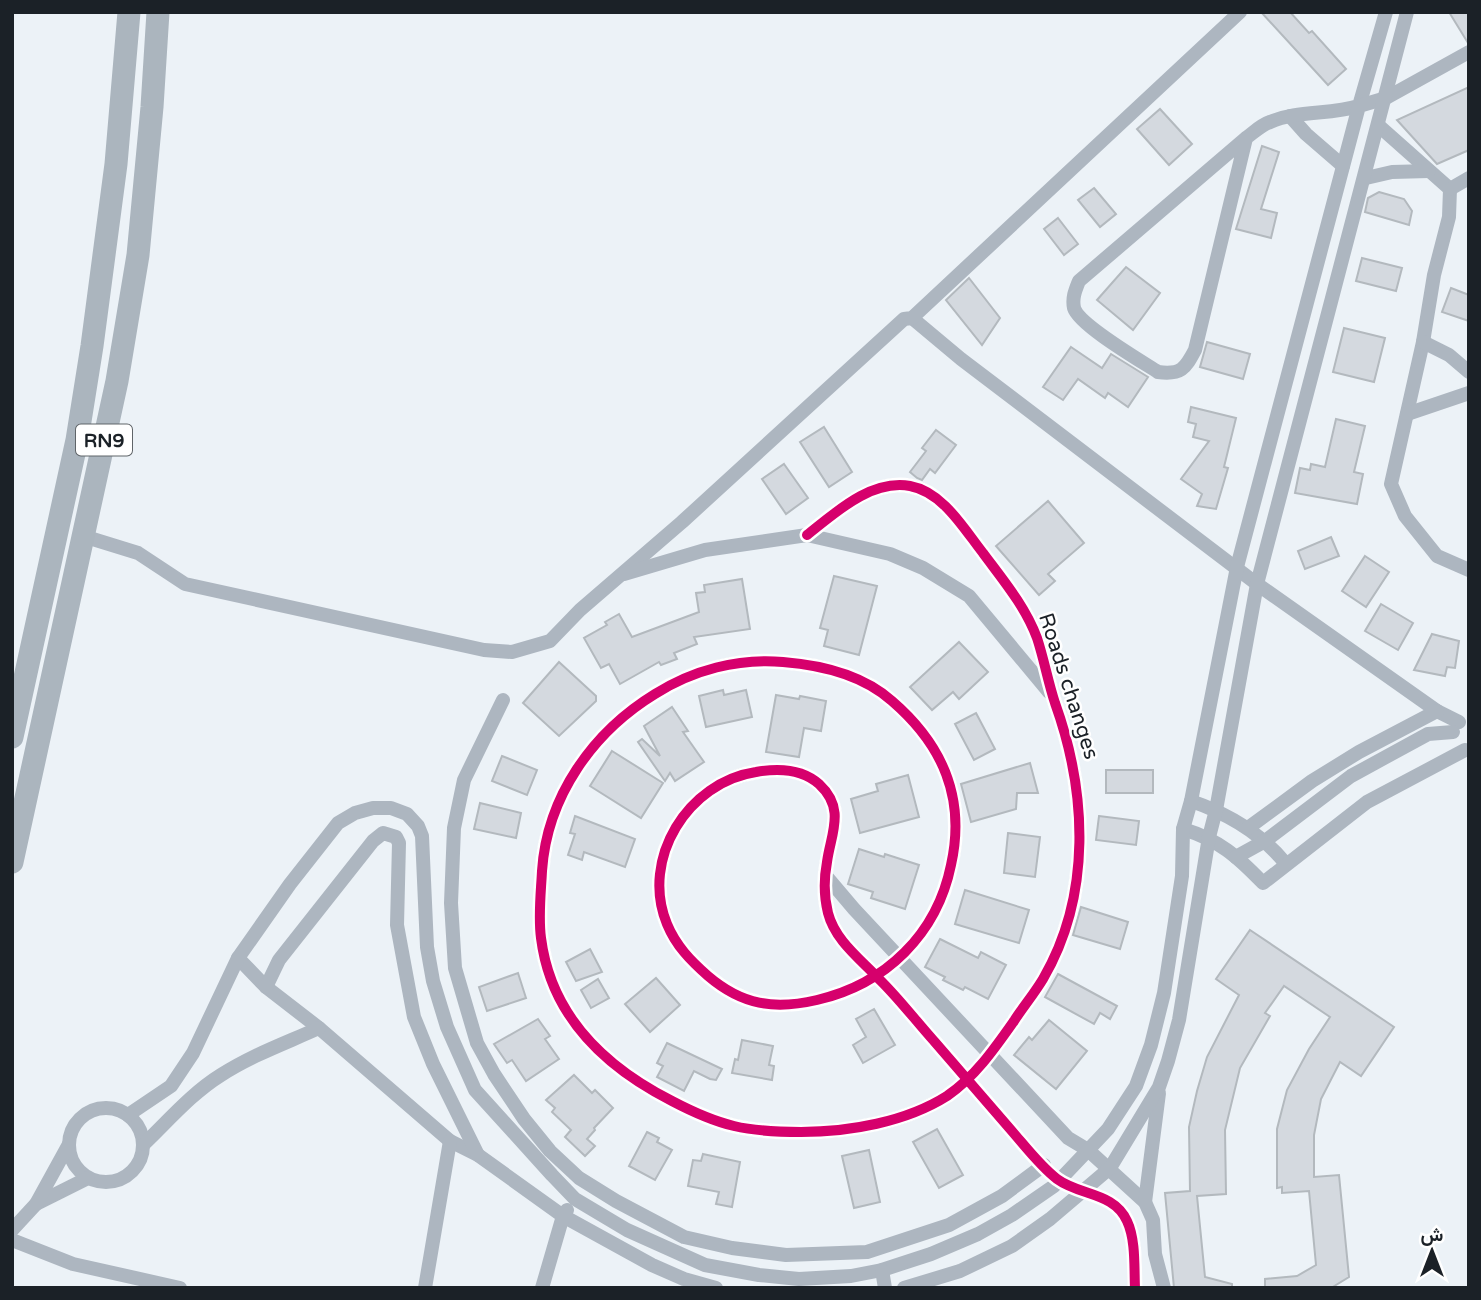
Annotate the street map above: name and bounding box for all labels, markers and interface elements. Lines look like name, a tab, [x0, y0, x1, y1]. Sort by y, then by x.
road number: RN9	[76, 424, 132, 456]
street label: Roads changes	[1033, 610, 1104, 762]
north arrow	[1397, 1216, 1467, 1286]
text: ش	[1421, 1224, 1444, 1246]

